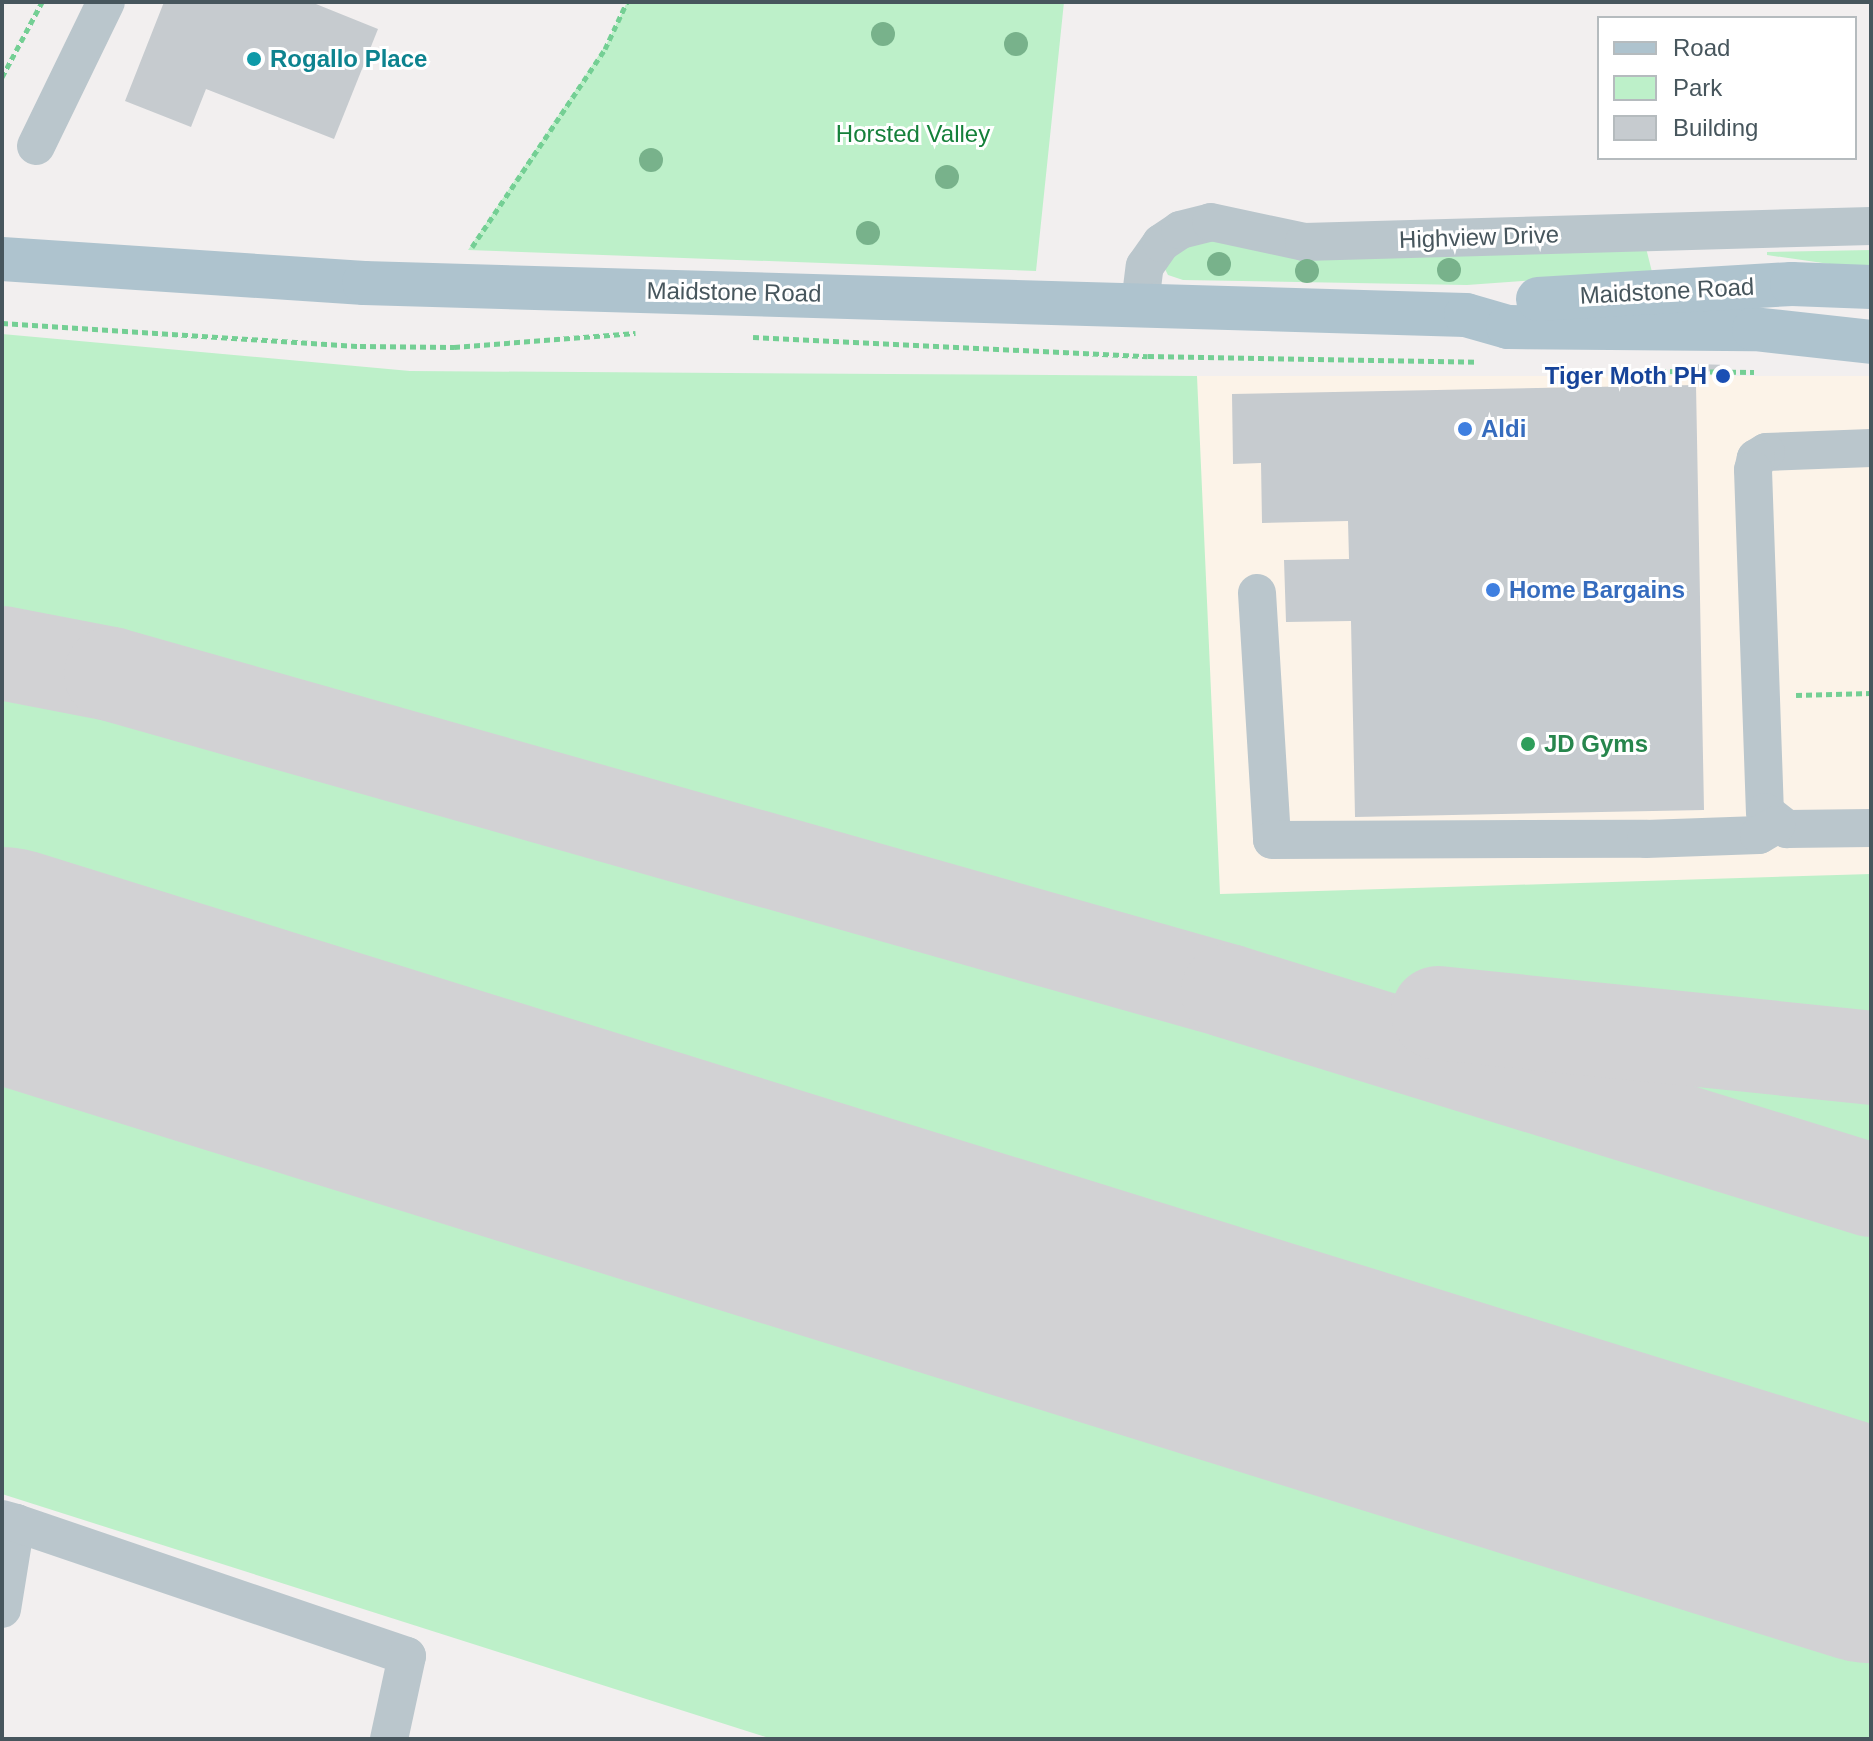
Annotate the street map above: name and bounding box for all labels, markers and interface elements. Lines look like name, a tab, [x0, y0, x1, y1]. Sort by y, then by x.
legend	[1597, 16, 1857, 160]
text: Road	[1673, 34, 1730, 61]
place label: Rogallo Place	[270, 45, 427, 73]
marker: Rogallo Place	[245, 50, 263, 68]
text: Park	[1673, 74, 1722, 101]
text: Building	[1673, 114, 1758, 141]
park label: Horsted Valley	[836, 120, 990, 148]
street label: Highview Drive	[1399, 220, 1559, 254]
street label: Maidstone Road	[1579, 272, 1755, 310]
street label: Maidstone Road	[646, 276, 822, 308]
place label: Tiger Moth PH	[1545, 362, 1707, 390]
marker: Tiger Moth PH	[1714, 367, 1732, 385]
place label: Aldi	[1481, 415, 1526, 443]
marker: Aldi	[1456, 420, 1474, 438]
place label: Home Bargains	[1509, 576, 1685, 604]
marker: Home Bargains	[1484, 581, 1502, 599]
place label: JD Gyms	[1544, 730, 1648, 758]
marker: JD Gyms	[1519, 735, 1537, 753]

